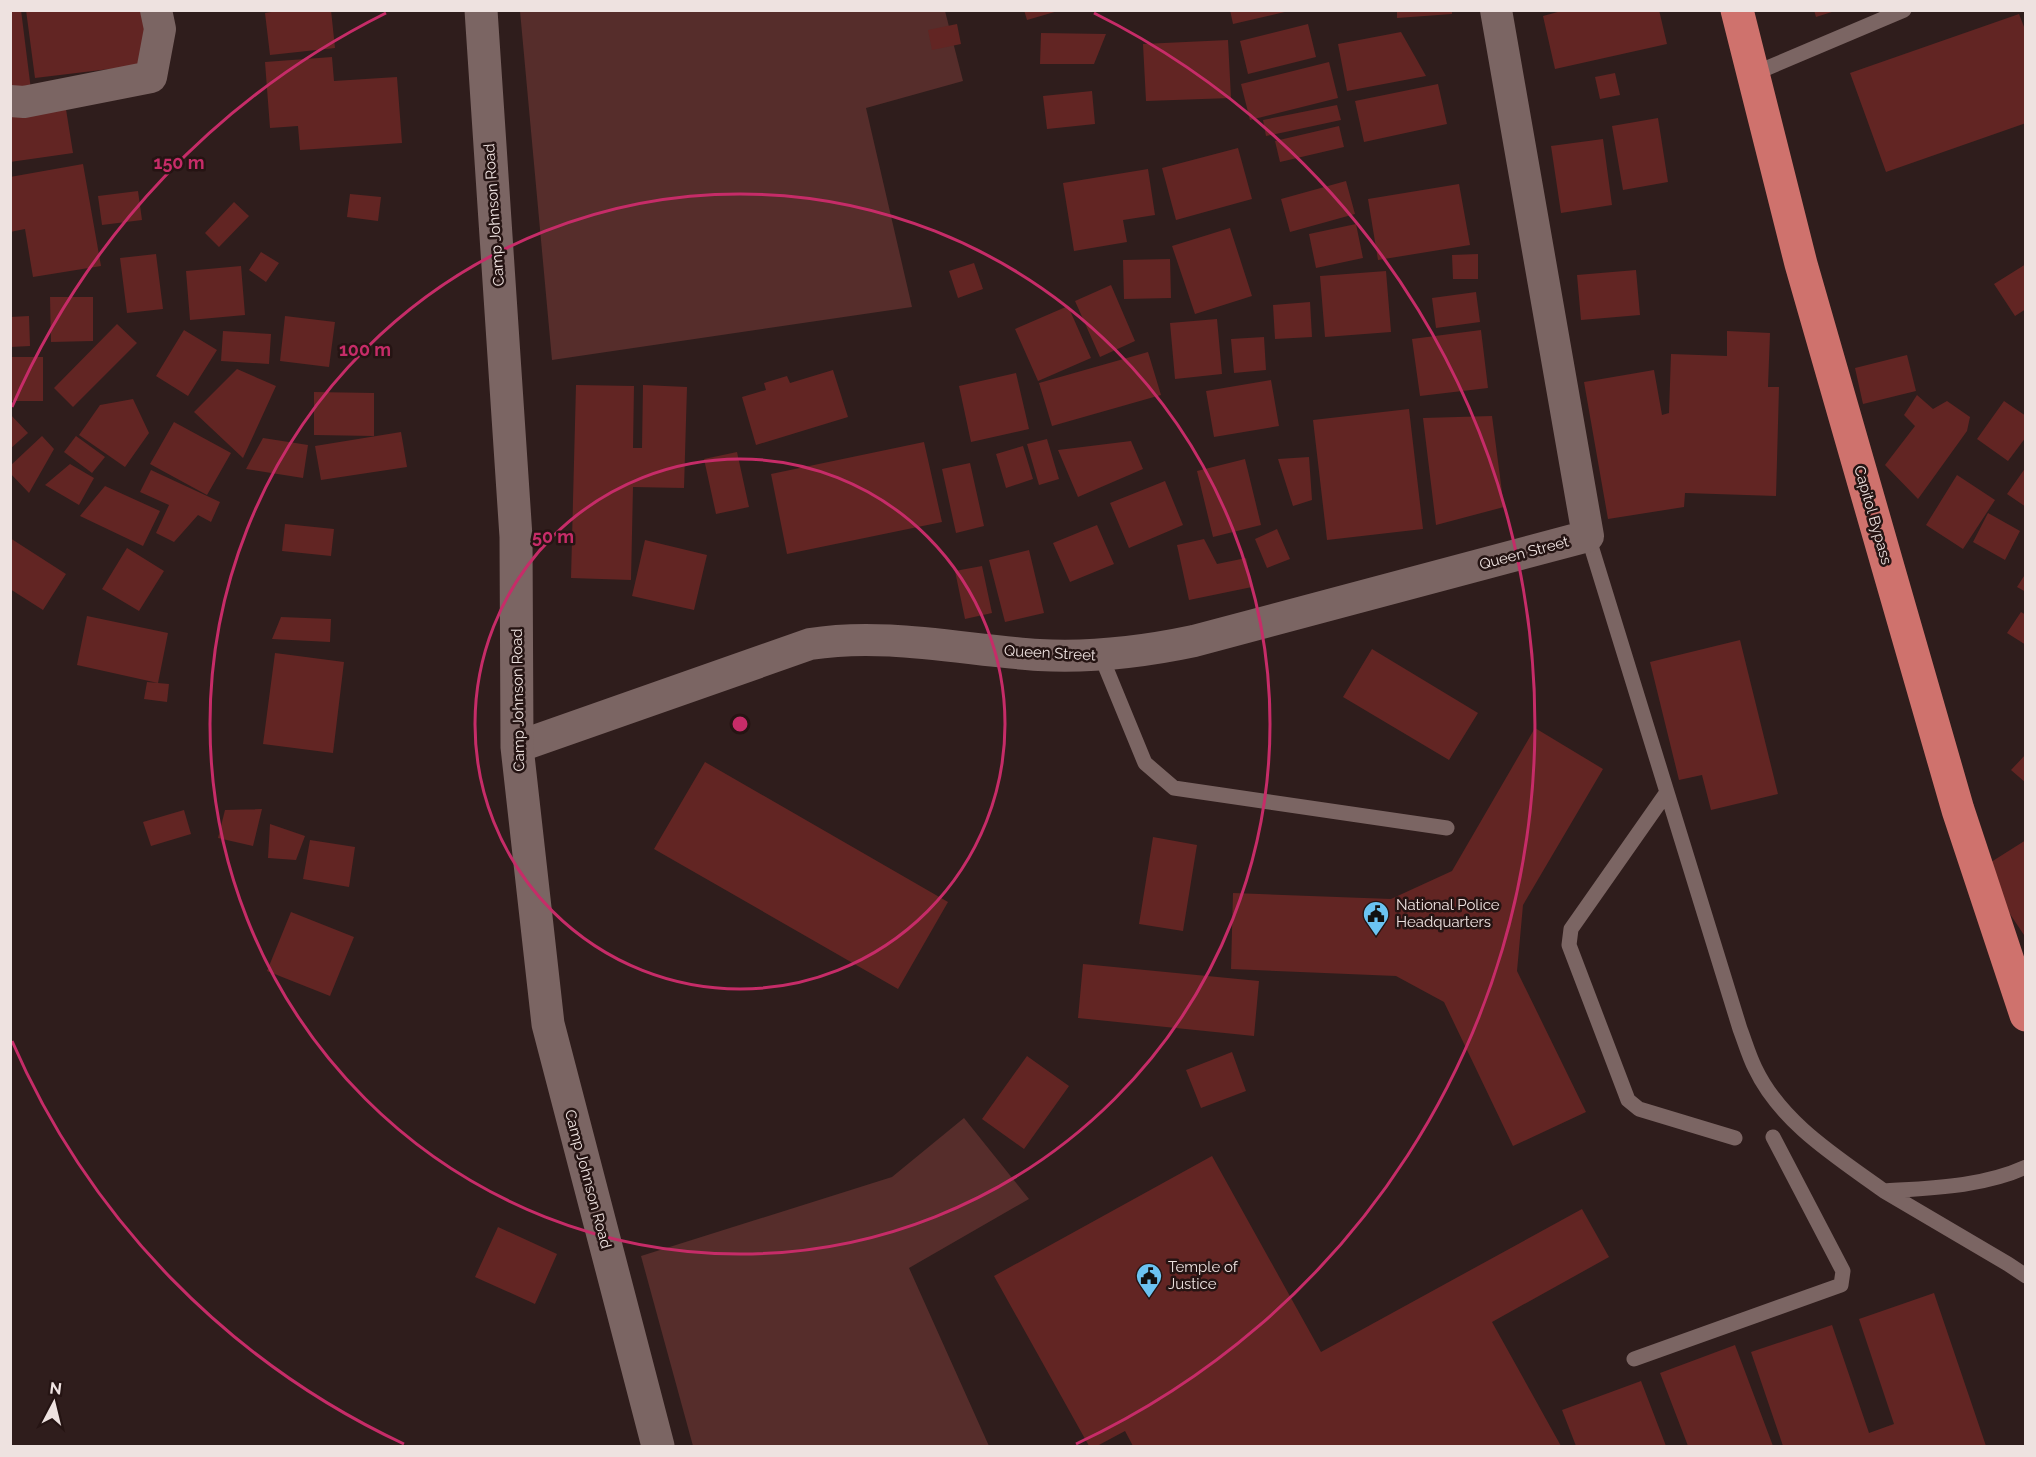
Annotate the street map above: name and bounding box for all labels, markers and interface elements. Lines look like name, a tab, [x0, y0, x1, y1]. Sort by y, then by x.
street label: Camp Johnson Road	[480, 143, 508, 287]
text: 150 m	[154, 152, 205, 173]
text: 100 m	[339, 339, 391, 360]
street label: Capitol Bypass	[1850, 463, 1896, 567]
text: 50 m	[532, 526, 574, 547]
street label: Queen Street	[1477, 532, 1571, 574]
street label: Camp Johnson Road	[508, 628, 528, 772]
street label: Queen Street	[1004, 642, 1096, 664]
centre of rings	[730, 714, 750, 734]
place label: National Police Headquarters	[1396, 896, 1500, 931]
public building icon: National Police Headquarters	[1361, 899, 1391, 937]
street label: Camp Johnson Road	[561, 1108, 615, 1250]
place label: Temple of Justice	[1168, 1258, 1239, 1293]
public building icon: Temple of Justice	[1134, 1261, 1164, 1299]
north arrow	[24, 1373, 84, 1433]
text: N	[49, 1378, 63, 1399]

